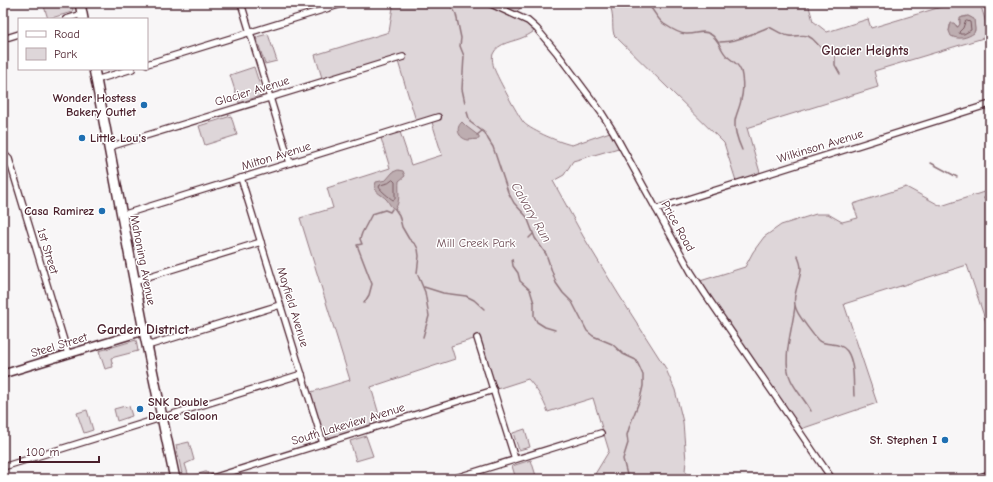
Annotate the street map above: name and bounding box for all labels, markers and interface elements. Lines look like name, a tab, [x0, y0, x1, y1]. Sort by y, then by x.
legend	[18, 18, 148, 70]
text: Road	[54, 27, 80, 41]
district label: Glacier Heights	[822, 43, 909, 58]
text: Park	[54, 47, 77, 61]
street label: Glacier Avenue	[213, 73, 291, 109]
place label: Wonder Hostess Bakery Outlet	[53, 91, 137, 119]
marker: Wonder Hostess Bakery Outlet	[139, 100, 149, 110]
street label: Wilkinson Avenue	[775, 126, 865, 166]
place label: Little Lou's	[90, 131, 146, 145]
marker: Little Lou's	[77, 133, 87, 143]
street label: Milton Avenue	[240, 139, 312, 173]
water label: Calvary Run	[508, 180, 555, 245]
street label: Price Road	[658, 198, 698, 254]
place label: Casa Ramirez	[24, 204, 95, 218]
marker: Casa Ramirez	[97, 206, 107, 216]
street label: Mahoning Avenue	[127, 214, 159, 306]
street label: 1st Street	[34, 226, 62, 276]
park label: Mill Creek Park	[437, 236, 516, 250]
street label: Mayfield Avenue	[274, 265, 312, 349]
district label: Garden District	[97, 321, 189, 338]
street label: Steel Street	[29, 330, 90, 360]
place label: SNK Double Deuce Saloon	[148, 395, 218, 423]
street label: South Lakeview Avenue	[290, 400, 406, 448]
marker: SNK Double Deuce Saloon	[135, 404, 145, 414]
place label: St. Stephen I	[870, 433, 937, 447]
marker: St. Stephen I	[940, 435, 950, 445]
scale bar	[20, 438, 99, 464]
text: 100 m	[26, 445, 59, 459]

